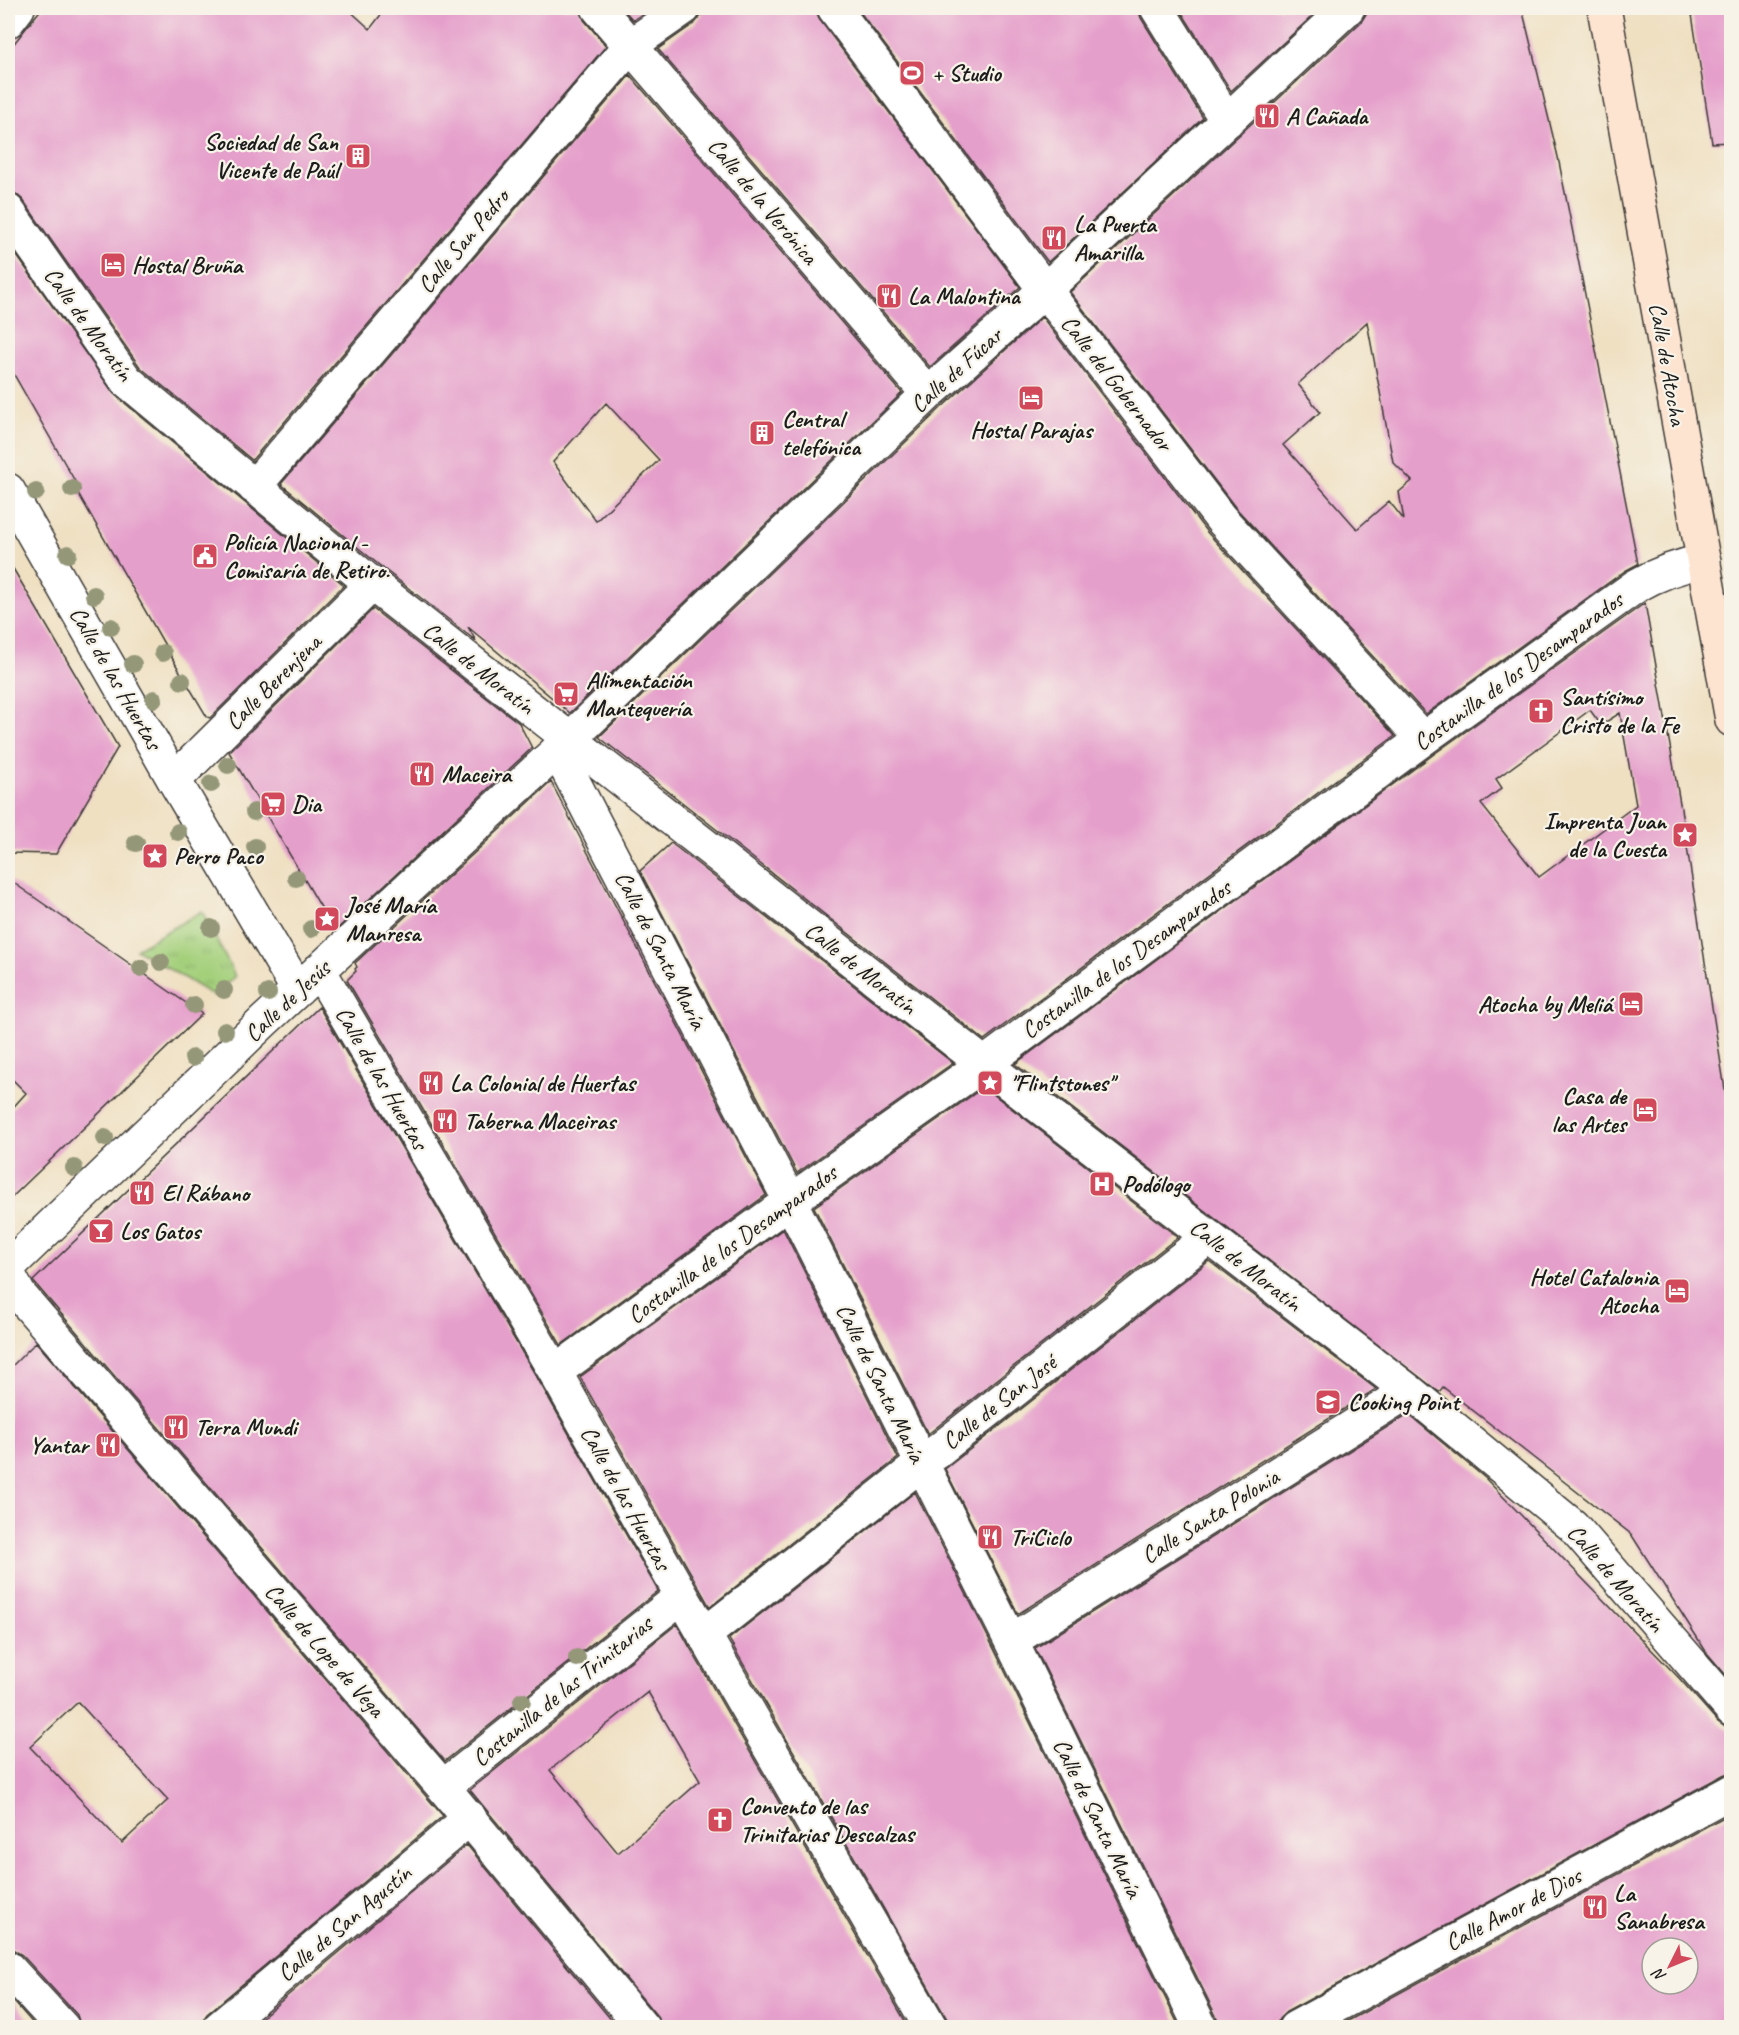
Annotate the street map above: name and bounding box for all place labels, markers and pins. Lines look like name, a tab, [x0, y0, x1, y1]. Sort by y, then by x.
sports icon: + Studio	[897, 58, 927, 88]
place label: + Studio	[932, 58, 1003, 88]
restaurant icon: A Cañada	[1252, 101, 1282, 131]
place label: A Cañada	[1286, 101, 1369, 131]
place label: Sociedad de San Vicente de Paúl	[204, 127, 343, 185]
building icon: Sociedad de San Vicente de Paúl	[343, 141, 373, 171]
place label: La Puerta Amarilla	[1074, 209, 1158, 267]
restaurant icon: La Puerta Amarilla	[1039, 223, 1069, 253]
hotel icon: Hostal Bruña	[98, 250, 128, 280]
place label: Hostal Bruña	[132, 250, 245, 280]
restaurant icon: La Malontina	[874, 281, 904, 311]
place label: La Malontina	[908, 281, 1022, 311]
hotel icon: Hostal Parajas	[1016, 383, 1046, 413]
place label: Central telefónica	[782, 404, 862, 462]
place label: Hostal Parajas	[970, 415, 1094, 445]
building icon: Central telefónica	[747, 418, 777, 448]
place label: Policía Nacional - Comisaría de Retiro.	[224, 527, 391, 585]
public building icon: Policía Nacional - Comisaría de Retiro.	[190, 541, 220, 571]
place label: Alimentación Mantequería	[586, 665, 693, 723]
supermarket icon: Alimentación Mantequería	[551, 679, 581, 709]
place label: Santísimo Cristo de la Fe	[1560, 682, 1681, 740]
church icon: Santísimo Cristo de la Fe	[1526, 696, 1556, 726]
restaurant icon: Maceira	[407, 759, 437, 789]
place label: Maceira	[442, 759, 513, 789]
supermarket icon: Dia	[258, 789, 288, 819]
place label: Dia	[292, 789, 323, 819]
place label: Imprenta Juan de la Cuesta	[1544, 806, 1668, 864]
place icon: Imprenta Juan de la Cuesta	[1670, 820, 1700, 850]
place icon: Perro Paco	[140, 841, 170, 871]
place label: Perro Paco	[174, 841, 265, 871]
place label: José María Manresa	[344, 890, 438, 948]
place icon: José María Manresa	[312, 904, 342, 934]
place label: Atocha by Meliá	[1478, 989, 1615, 1019]
hotel icon: Atocha by Meliá	[1616, 989, 1646, 1019]
restaurant icon: La Colonial de Huertas	[416, 1068, 446, 1098]
place label: La Colonial de Huertas	[450, 1068, 638, 1098]
place icon: "Flintstones"	[975, 1068, 1005, 1098]
place label: "Flintstones"	[1010, 1068, 1119, 1098]
place label: Casa de las Artes	[1552, 1081, 1629, 1139]
hotel icon: Casa de las Artes	[1630, 1095, 1660, 1125]
restaurant icon: Taberna Maceiras	[430, 1106, 460, 1136]
place label: Taberna Maceiras	[464, 1106, 618, 1136]
hospital icon: Podólogo	[1087, 1169, 1117, 1199]
place label: Podólogo	[1122, 1169, 1192, 1199]
restaurant icon: El Rábano	[127, 1178, 157, 1208]
place label: El Rábano	[162, 1178, 252, 1208]
bar icon: Los Gatos	[86, 1216, 116, 1246]
place label: Los Gatos	[120, 1216, 203, 1246]
place label: Hotel Catalonia Atocha	[1530, 1262, 1660, 1320]
hotel icon: Hotel Catalonia Atocha	[1662, 1276, 1692, 1306]
school or university icon: Cooking Point	[1313, 1387, 1343, 1417]
place label: Cooking Point	[1348, 1387, 1462, 1417]
restaurant icon: Terra Mundi	[161, 1412, 191, 1442]
place label: Terra Mundi	[195, 1412, 300, 1442]
place label: Yantar	[29, 1430, 90, 1460]
restaurant icon: Yantar	[93, 1430, 123, 1460]
restaurant icon: TriCiclo	[975, 1522, 1005, 1552]
place label: TriCiclo	[1010, 1522, 1073, 1552]
place label: Convento de las Trinitarias Descalzas	[740, 1791, 916, 1849]
church icon: Convento de las Trinitarias Descalzas	[705, 1805, 735, 1835]
place label: La Sanabresa	[1614, 1878, 1706, 1936]
restaurant icon: La Sanabresa	[1580, 1892, 1610, 1922]

